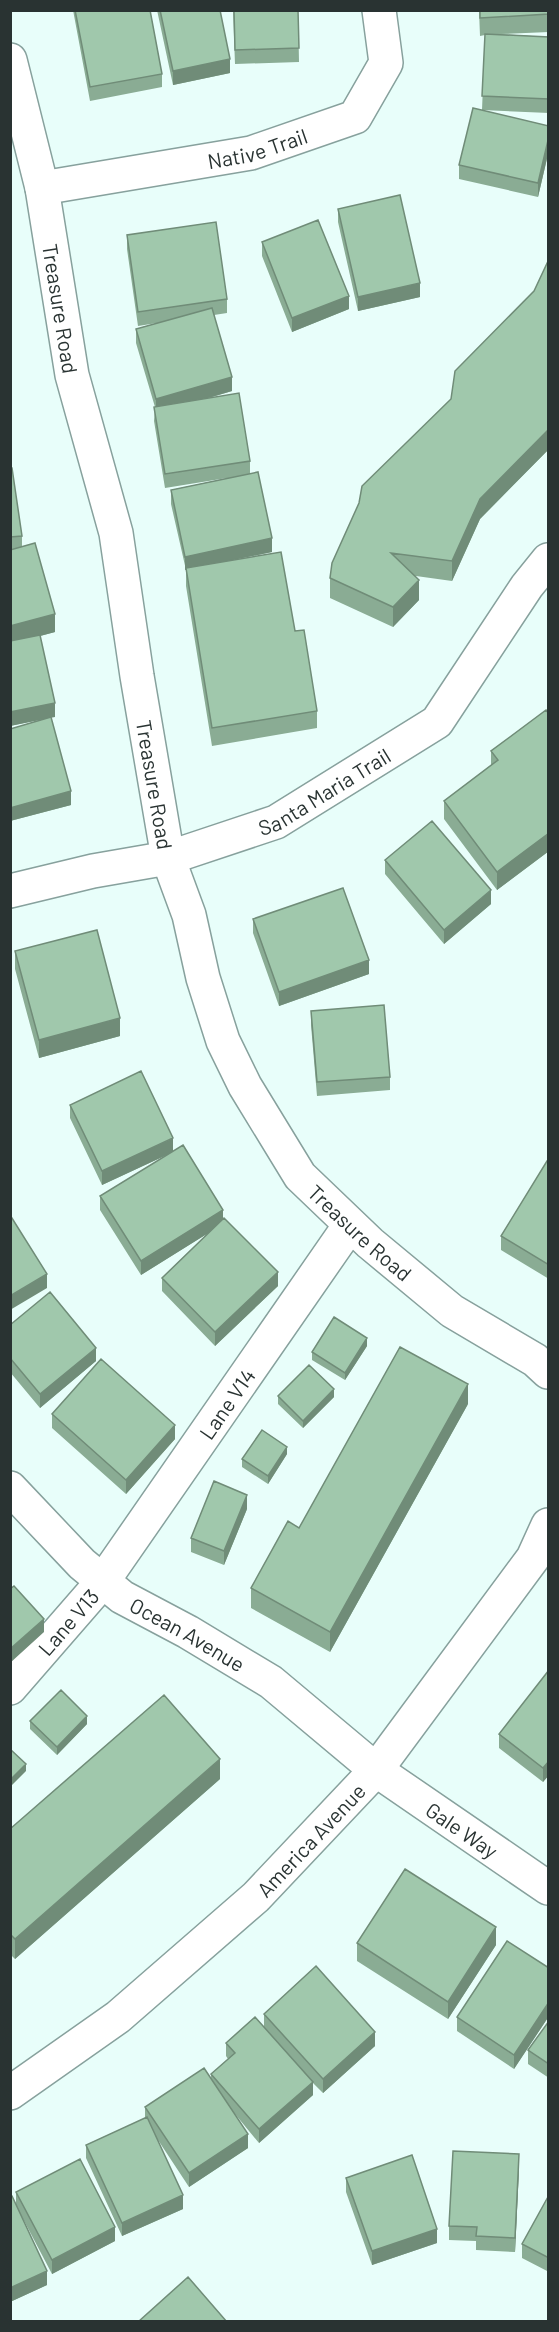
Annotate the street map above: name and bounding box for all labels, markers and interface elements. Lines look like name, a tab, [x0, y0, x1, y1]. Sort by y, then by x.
street label: Native Trail	[205, 122, 310, 173]
street label: Treasure Road	[39, 242, 84, 375]
street label: Treasure Road	[132, 718, 179, 851]
street label: Santa Maria Trail	[255, 742, 394, 840]
street label: Treasure Road	[304, 1179, 417, 1285]
street label: Lane V14	[193, 1363, 260, 1444]
street label: Lane V13	[32, 1583, 103, 1660]
street label: Ocean Avenue	[126, 1591, 250, 1676]
street label: America Avenue	[251, 1778, 370, 1901]
street label: Gale Way	[422, 1796, 503, 1863]

